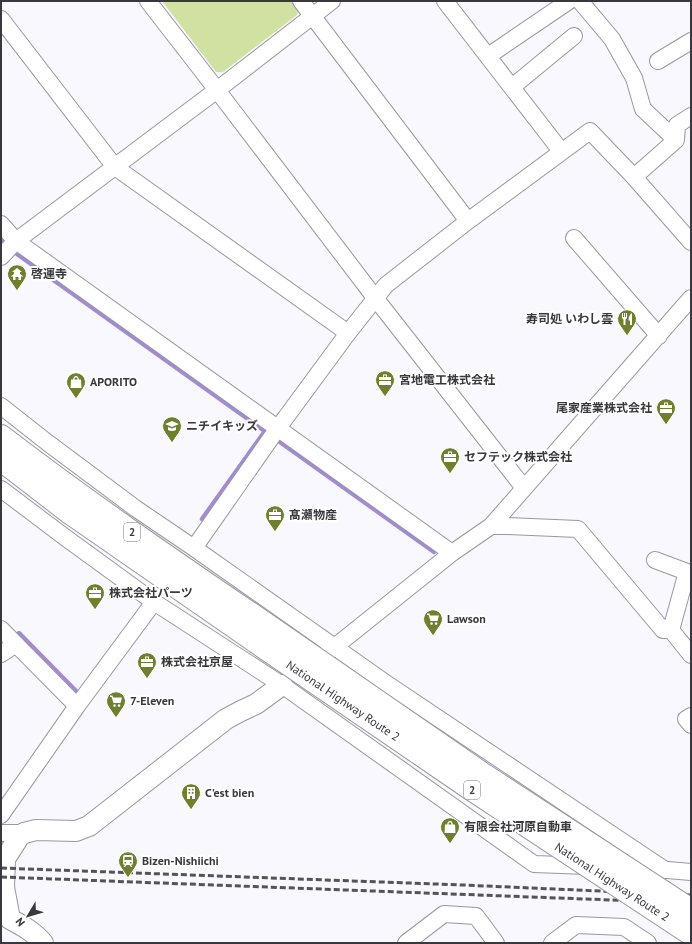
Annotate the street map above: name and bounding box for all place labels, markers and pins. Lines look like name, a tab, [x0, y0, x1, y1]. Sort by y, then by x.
temple icon: 啓運寺	[6, 263, 28, 291]
place label: 啓運寺	[31, 266, 67, 281]
restaurant icon: 寿司処 いわし雲	[616, 308, 638, 336]
place label: 寿司処 いわし雲	[526, 311, 613, 326]
office icon: 宮地電工株式会社	[374, 369, 396, 397]
shop icon: APORITO	[65, 371, 87, 399]
place label: 宮地電工株式会社	[399, 372, 495, 387]
place label: APORITO	[90, 374, 137, 389]
office icon: 尾家産業株式会社	[655, 397, 677, 425]
place label: 尾家産業株式会社	[556, 400, 652, 415]
school or university icon: ニチイキッズ	[161, 415, 183, 443]
place label: ニチイキッズ	[186, 418, 258, 433]
office icon: セフテック株式会社	[439, 446, 461, 474]
place label: セフテック株式会社	[464, 449, 572, 464]
office icon: 髙瀬物産	[264, 504, 286, 532]
place label: 髙瀬物産	[289, 507, 337, 522]
office icon: 株式会社パーツ	[84, 582, 106, 610]
place label: 株式会社パーツ	[109, 585, 193, 600]
supermarket icon: Lawson	[422, 608, 444, 636]
place label: Lawson	[447, 611, 486, 626]
office icon: 株式会社京屋	[136, 651, 158, 679]
place label: 株式会社京屋	[161, 654, 233, 669]
supermarket icon: 7-Eleven	[105, 690, 127, 718]
place label: 7-Eleven	[130, 693, 174, 708]
building icon: C'est bien	[180, 782, 202, 810]
place label: C'est bien	[205, 785, 254, 800]
shop icon: 有限会社河原自動車	[439, 816, 461, 844]
place label: 有限会社河原自動車	[464, 819, 572, 834]
station icon: Bizen-Nishiichi	[117, 850, 139, 878]
place label: Bizen-Nishiichi	[142, 853, 219, 868]

